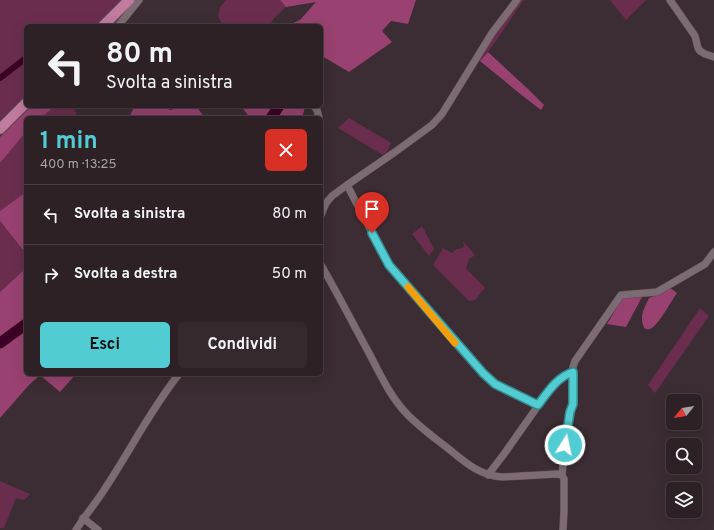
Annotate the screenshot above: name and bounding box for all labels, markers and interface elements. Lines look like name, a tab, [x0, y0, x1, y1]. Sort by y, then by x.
text: 80 m	[106, 37, 173, 73]
icon: left	[40, 40, 92, 92]
text: Svolta a sinistra	[106, 72, 233, 95]
text: 1 min	[40, 127, 98, 157]
button: close	[265, 129, 307, 171]
text: 400 m · 13:25	[40, 157, 116, 173]
pin	[355, 192, 389, 233]
icon: arrive	[361, 198, 383, 220]
icon: left	[40, 204, 62, 226]
text: Svolta a sinistra	[74, 205, 185, 224]
text: 80 m	[272, 205, 307, 224]
icon: right	[40, 264, 62, 286]
text: Svolta a destra	[74, 265, 177, 284]
text: 50 m	[272, 265, 307, 284]
button: Esci	[40, 322, 170, 368]
button: Condividi	[178, 322, 307, 368]
north arrow	[666, 394, 702, 430]
map controls	[666, 394, 702, 518]
position arrow	[544, 424, 586, 466]
button: search	[666, 438, 702, 474]
button: layers	[666, 482, 702, 518]

